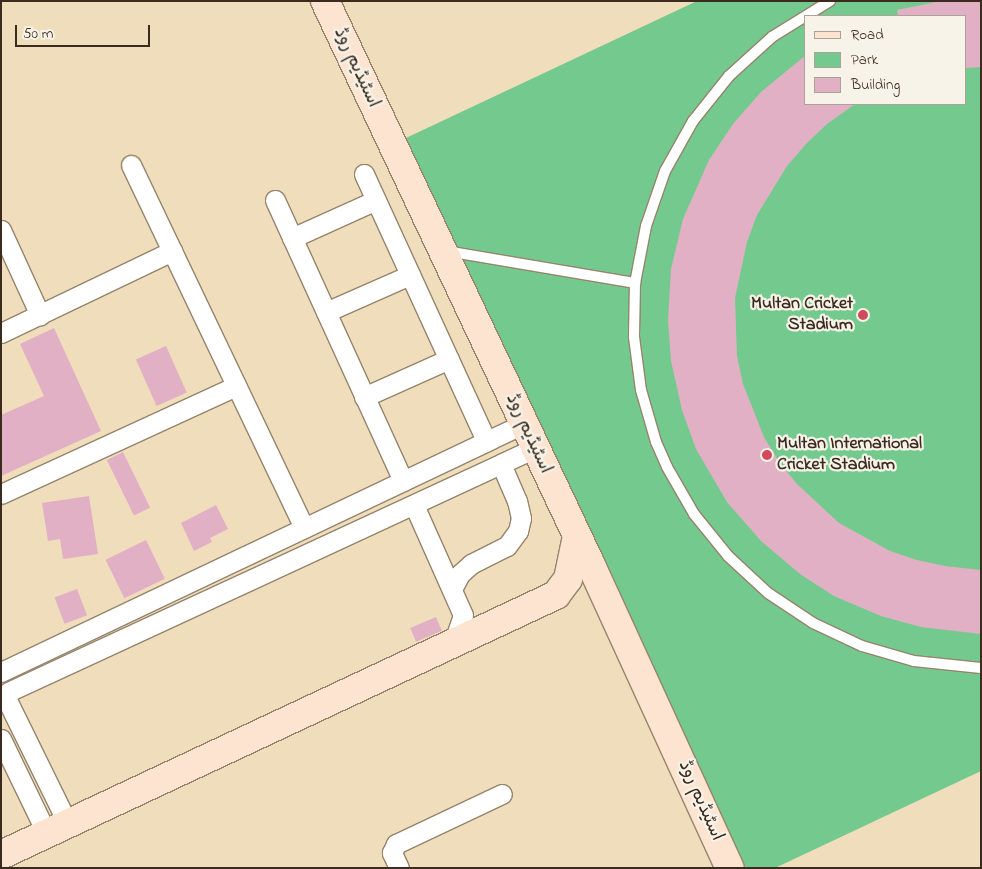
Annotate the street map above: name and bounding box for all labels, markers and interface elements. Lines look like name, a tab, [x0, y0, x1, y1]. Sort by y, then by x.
scale bar	[18, 15, 152, 47]
legend	[804, 15, 967, 105]
text: 50 m	[23, 23, 53, 45]
text: Road	[851, 24, 884, 46]
street label: اسٹیڈیم روڈ	[328, 25, 384, 111]
text: Park	[851, 49, 878, 71]
text: Building	[851, 74, 900, 96]
place label: Multan Cricket Stadium	[751, 294, 853, 336]
marker: Multan Cricket Stadium	[857, 309, 869, 321]
street label: اسٹیڈیم روڈ	[500, 391, 556, 477]
place label: Multan International Cricket Stadium	[777, 434, 922, 476]
marker: Multan International Cricket Stadium	[761, 449, 773, 461]
street label: اسٹیڈیم روڈ	[673, 757, 727, 845]

